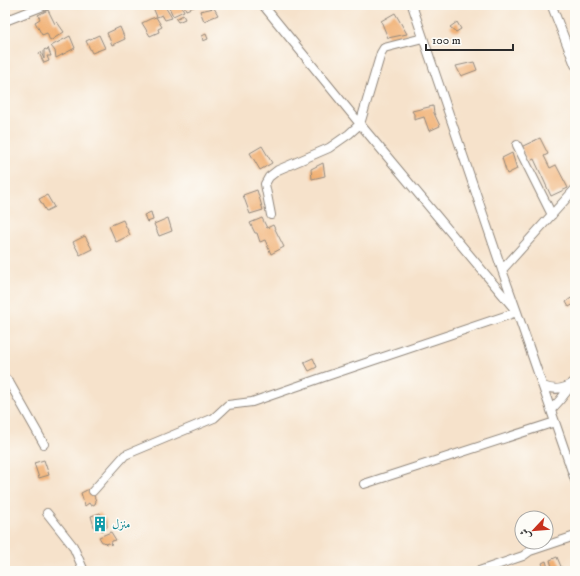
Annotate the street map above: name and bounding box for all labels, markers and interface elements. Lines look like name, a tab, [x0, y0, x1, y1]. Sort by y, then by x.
scale bar	[426, 26, 513, 52]
text: 100 m	[432, 33, 461, 48]
north arrow	[514, 510, 554, 550]
building icon: منزل	[91, 515, 109, 533]
place label: منزل	[112, 517, 131, 532]
text: ش	[517, 526, 535, 542]

